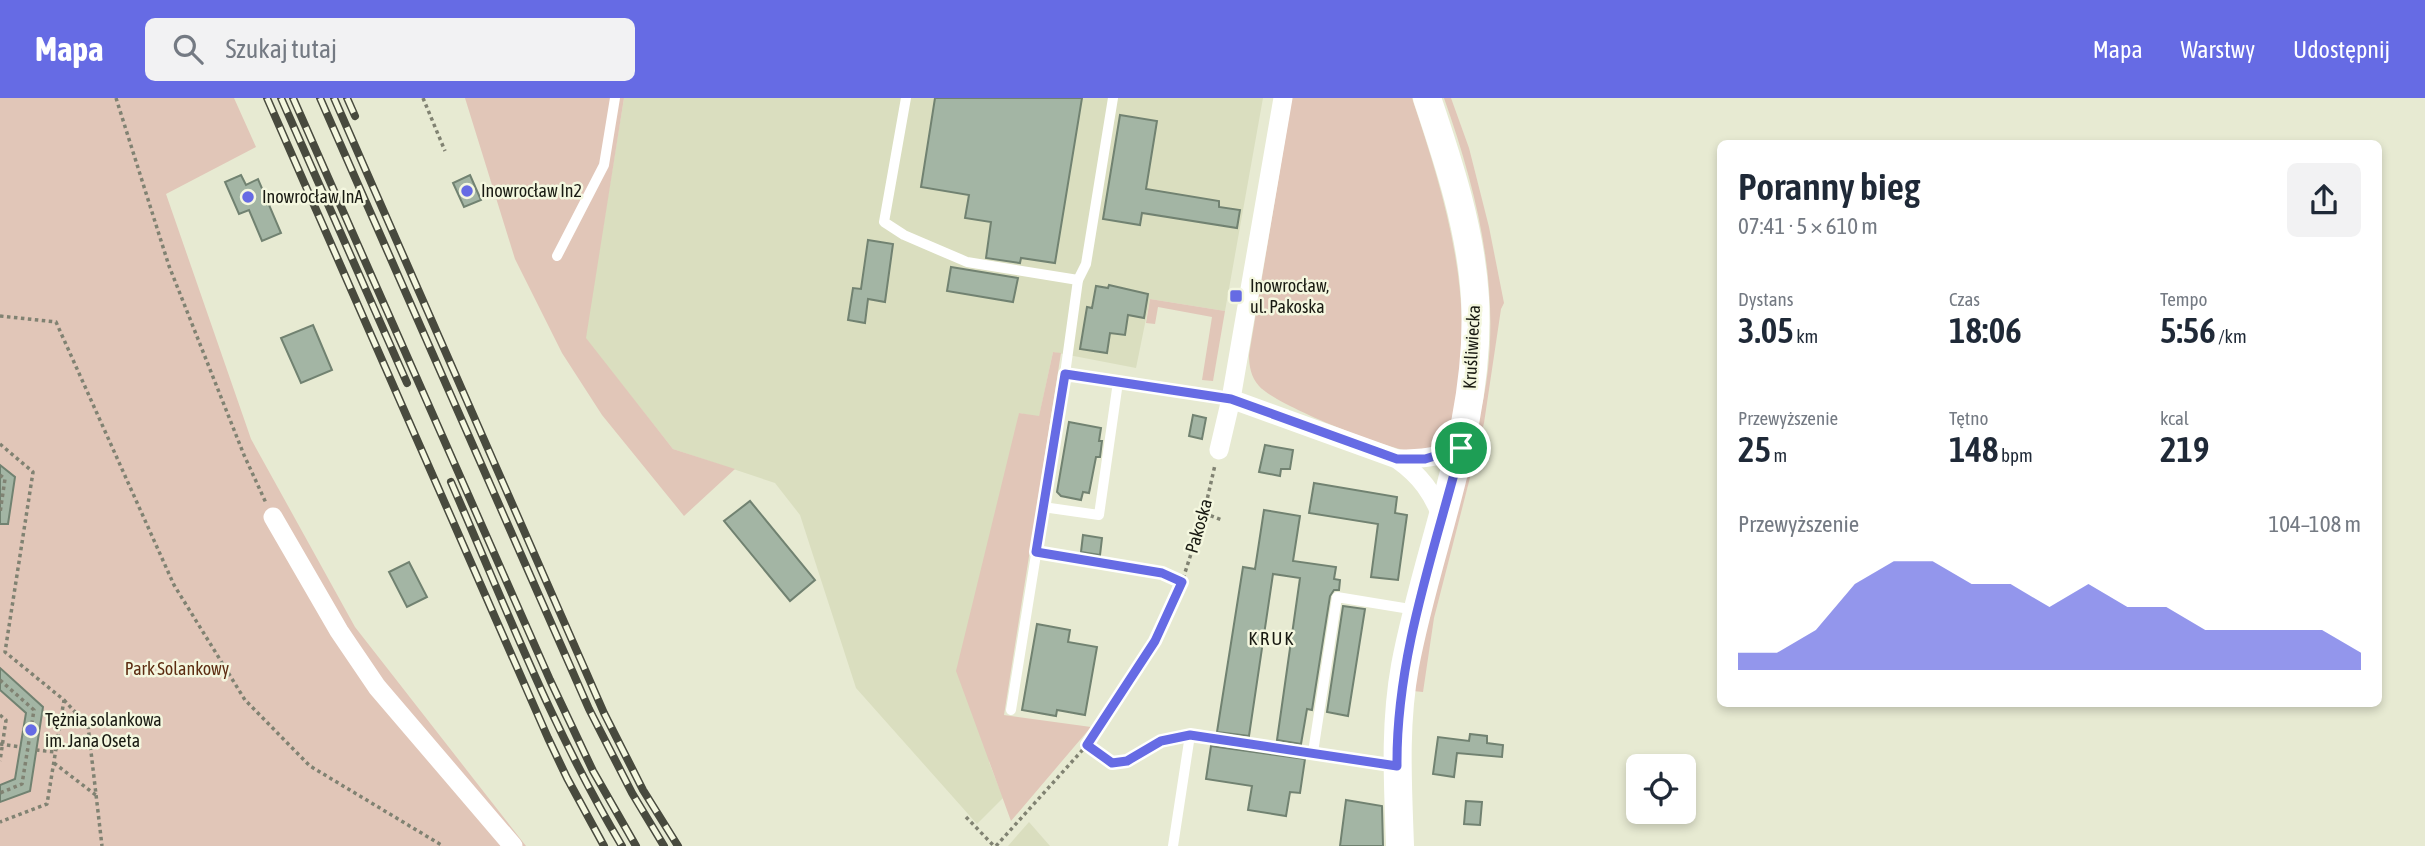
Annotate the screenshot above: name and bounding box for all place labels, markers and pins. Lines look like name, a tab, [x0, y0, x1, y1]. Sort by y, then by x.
place label: Inowrocław In2	[481, 180, 582, 201]
marker: Inowrocław In2	[459, 183, 475, 199]
place label: Inowrocław InA	[262, 186, 363, 207]
marker: Inowrocław InA	[240, 189, 256, 205]
place label: Inowrocław, ul. Pakoska	[1250, 275, 1329, 317]
marker: Inowrocław, ul. Pakoska	[1228, 288, 1244, 304]
pin	[1431, 418, 1491, 478]
place label: Tężnia solankowa im. Jana Oseta	[45, 709, 162, 751]
marker: Tężnia solankowa im. Jana Oseta	[23, 722, 39, 738]

